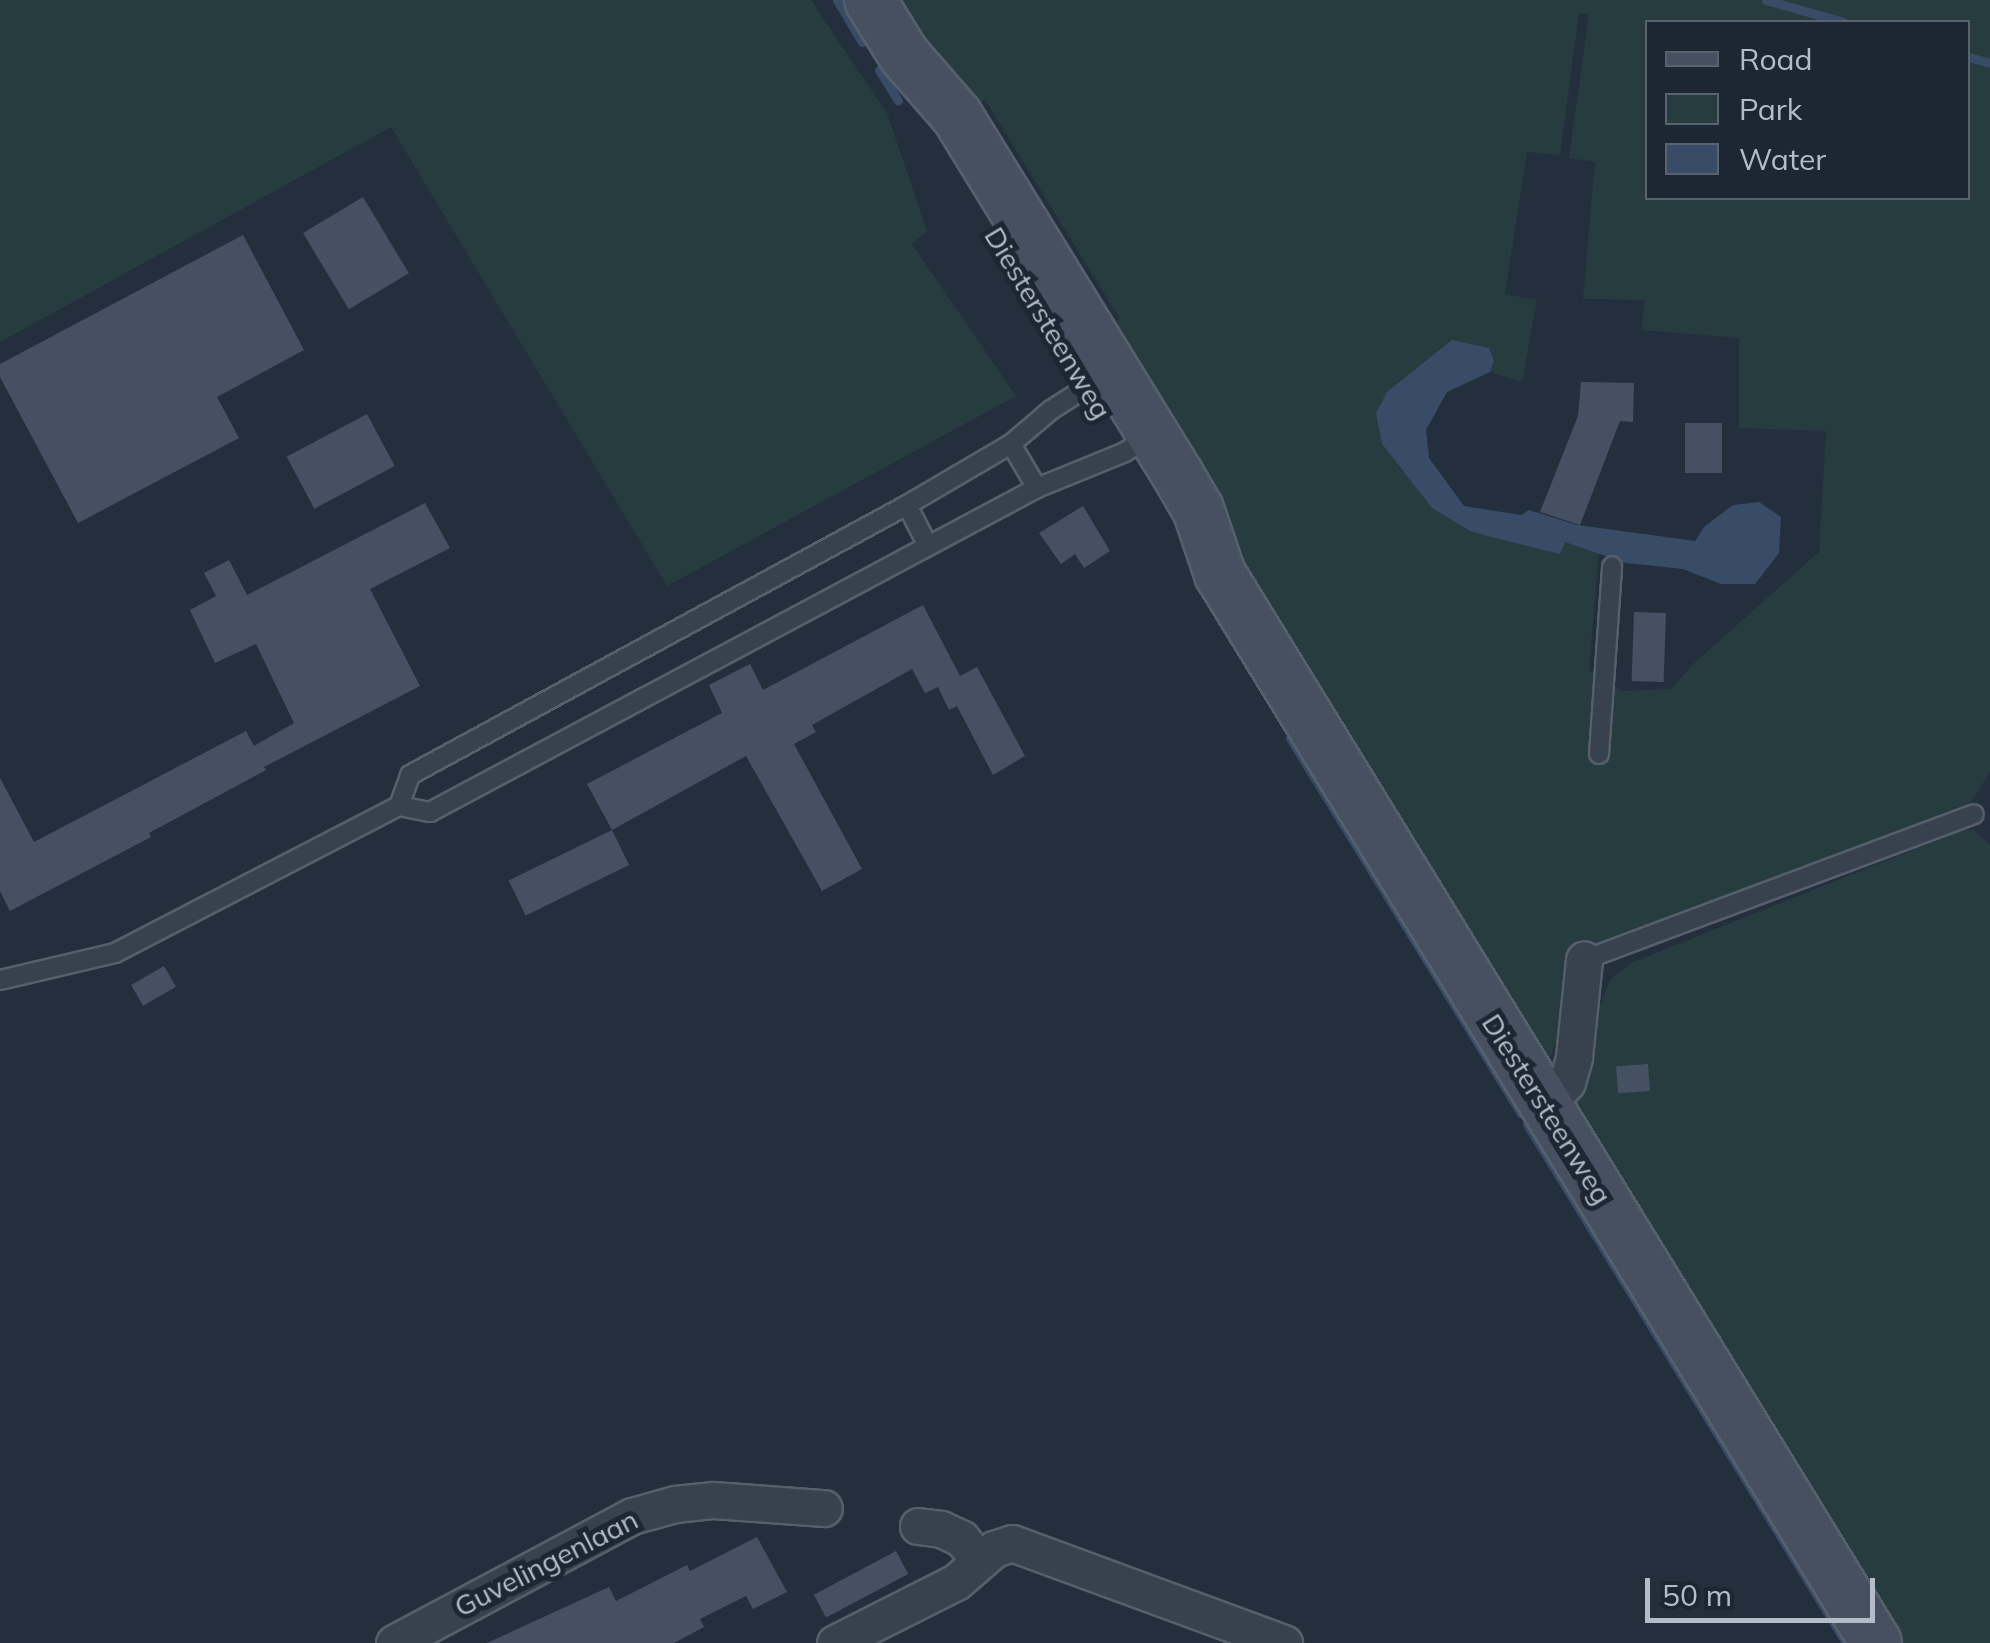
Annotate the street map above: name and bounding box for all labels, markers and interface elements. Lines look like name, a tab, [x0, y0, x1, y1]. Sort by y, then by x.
legend	[1645, 20, 1970, 200]
text: Road	[1739, 40, 1813, 78]
text: Park	[1739, 90, 1802, 128]
text: Water	[1739, 140, 1826, 178]
street label: Diestersteenweg	[977, 221, 1119, 425]
street label: Diestersteenweg	[1475, 1008, 1619, 1210]
street label: Guvelingenlaan	[449, 1502, 643, 1624]
scale bar	[1650, 1558, 1880, 1620]
text: 50 m	[1662, 1576, 1732, 1614]

